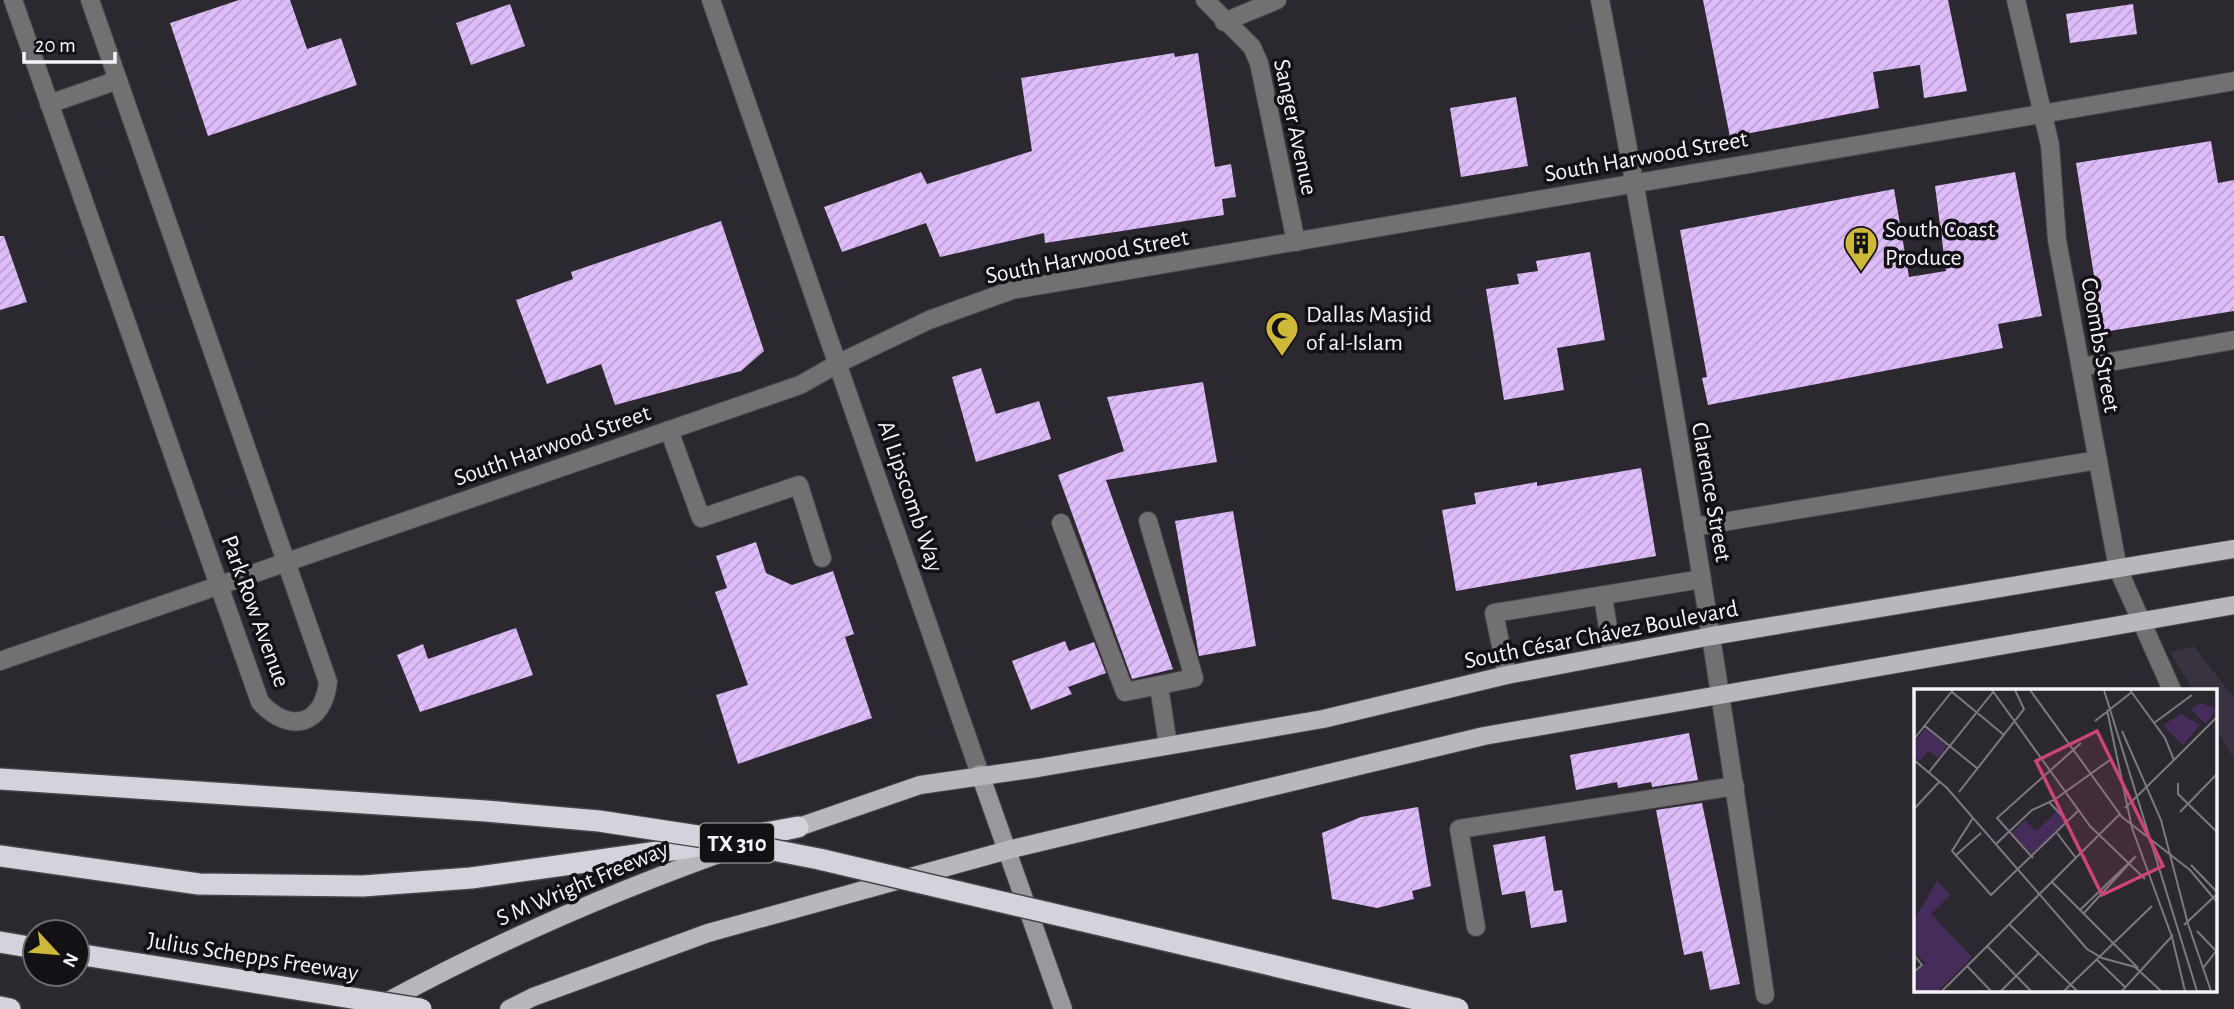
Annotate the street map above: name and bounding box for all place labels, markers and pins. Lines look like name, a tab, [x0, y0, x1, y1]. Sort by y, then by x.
place label: South Coast Produce	[1885, 218, 1996, 270]
building icon: South Coast Produce	[1842, 224, 1880, 273]
place label: Dallas Masjid of al-Islam	[1306, 303, 1432, 355]
mosque icon: Dallas Masjid of al-Islam	[1263, 309, 1301, 358]

